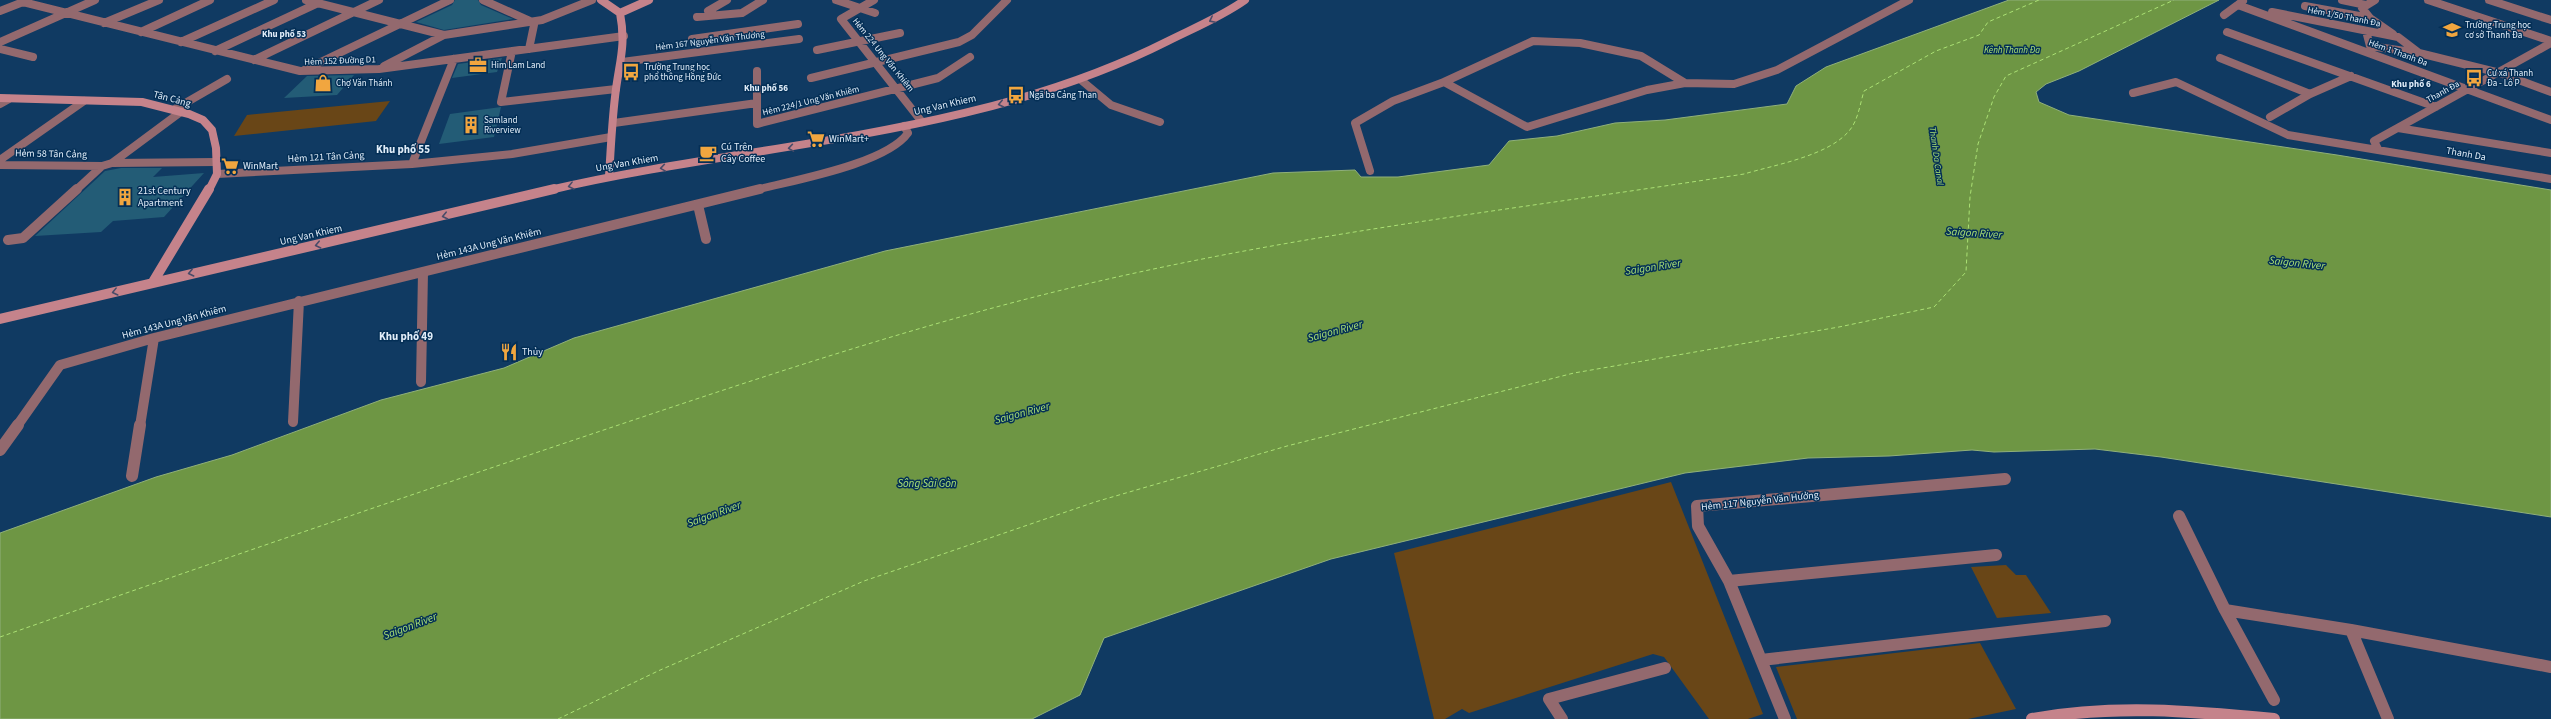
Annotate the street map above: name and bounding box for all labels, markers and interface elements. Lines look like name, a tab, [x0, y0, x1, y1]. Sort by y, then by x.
street label: Hẻm 1/50 Thanh Đa	[2306, 4, 2382, 30]
street label: Hẻm 224 Ung Văn Khiêm	[849, 15, 917, 95]
one-way arrow	[1209, 15, 1216, 23]
place label: Trường Trung học cơ sở Thanh Đa	[2465, 19, 2531, 42]
school or university icon: Trường Trung học cơ sở Thanh Đa	[2442, 20, 2462, 40]
district label: Khu phố 53	[262, 28, 306, 41]
street label: Hẻm 167 Nguyễn Văn Thương	[655, 28, 766, 54]
street label: Hẻm 1 Thanh Đa	[2367, 36, 2429, 70]
water label: Kênh Thanh Đa	[1984, 44, 2040, 57]
street label: Hẻm 152 Đường D1	[304, 53, 376, 69]
office icon: Him Lam Land	[468, 55, 488, 75]
place label: Him Lam Land	[491, 59, 545, 72]
place label: Trường Trung học phổ thông Hồng Đức	[644, 61, 721, 84]
bus stop icon: Trường Trung học phổ thông Hồng Đức	[621, 62, 641, 82]
place label: Cư xá Thanh Đa - Lô P	[2487, 67, 2533, 90]
bus stop icon: Cư xá Thanh Đa - Lô P	[2464, 68, 2484, 88]
shop icon: Chợ Văn Thánh	[313, 73, 333, 93]
place label: Chợ Văn Thánh	[336, 77, 393, 90]
district label: Khu phố 6	[2391, 78, 2431, 91]
street label: Thanh Đa	[2424, 78, 2462, 106]
district label: Khu phố 56	[744, 82, 788, 95]
street label: Hẻm 224/1 Ung Văn Khiêm	[761, 83, 861, 119]
bus stop icon: Ngã ba Cảng Than	[1006, 85, 1026, 105]
street label: Tân Cảng	[152, 87, 192, 111]
place label: Ngã ba Cảng Than	[1029, 89, 1097, 102]
street label: Ung Van Khiem	[913, 91, 977, 119]
one-way arrow	[998, 100, 1004, 108]
place label: Samland Riverview	[484, 114, 521, 137]
building icon: Samland Riverview	[461, 115, 481, 135]
water label: Thanh Da Canal	[1925, 126, 1947, 187]
supermarket icon: WinMart+	[806, 129, 826, 149]
place label: WinMart+	[829, 132, 869, 146]
place label: Cú Trên Cây Coffee	[721, 140, 765, 166]
district label: Khu phố 55	[376, 142, 430, 157]
cafe icon: Cú Trên Cây Coffee	[698, 143, 718, 163]
one-way arrow	[788, 143, 794, 152]
street label: Thanh Da	[2445, 144, 2487, 164]
street label: Hẻm 58 Tân Cảng	[15, 146, 87, 162]
street label: Hẻm 121 Tân Cảng	[287, 148, 365, 166]
street label: Ung Van Khiem	[595, 151, 659, 175]
supermarket icon: WinMart	[220, 156, 240, 176]
place label: WinMart	[243, 159, 279, 173]
one-way arrow	[660, 163, 666, 172]
one-way arrow	[568, 181, 575, 189]
place label: 21st Century Apartment	[138, 184, 191, 210]
building icon: 21st Century Apartment	[115, 187, 135, 207]
one-way arrow	[442, 211, 448, 219]
street label: Ung Van Khiem	[279, 221, 343, 249]
street label: Hẻm 143A Ung Văn Khiêm	[435, 224, 543, 264]
water label: Saigon River	[1945, 224, 2004, 243]
one-way arrow	[315, 240, 321, 248]
water label: Saigon River	[2268, 253, 2327, 274]
water label: Saigon River	[1624, 255, 1683, 279]
one-way arrow	[188, 269, 195, 277]
one-way arrow	[112, 287, 118, 295]
street label: Hẻm 143A Ung Văn Khiêm	[120, 301, 228, 343]
water label: Saigon River	[1306, 316, 1365, 346]
district label: Khu phố 49	[379, 329, 433, 344]
restaurant icon: Thủy	[499, 342, 519, 362]
place label: Thủy	[522, 345, 543, 359]
water label: Saigon River	[993, 398, 1052, 428]
water label: Sông Sài Gòn	[897, 476, 957, 491]
street label: Hẻm 117 Nguyễn Văn Hưởng	[1701, 488, 1819, 514]
water label: Saigon River	[685, 497, 744, 531]
water label: Saigon River	[381, 608, 440, 643]

